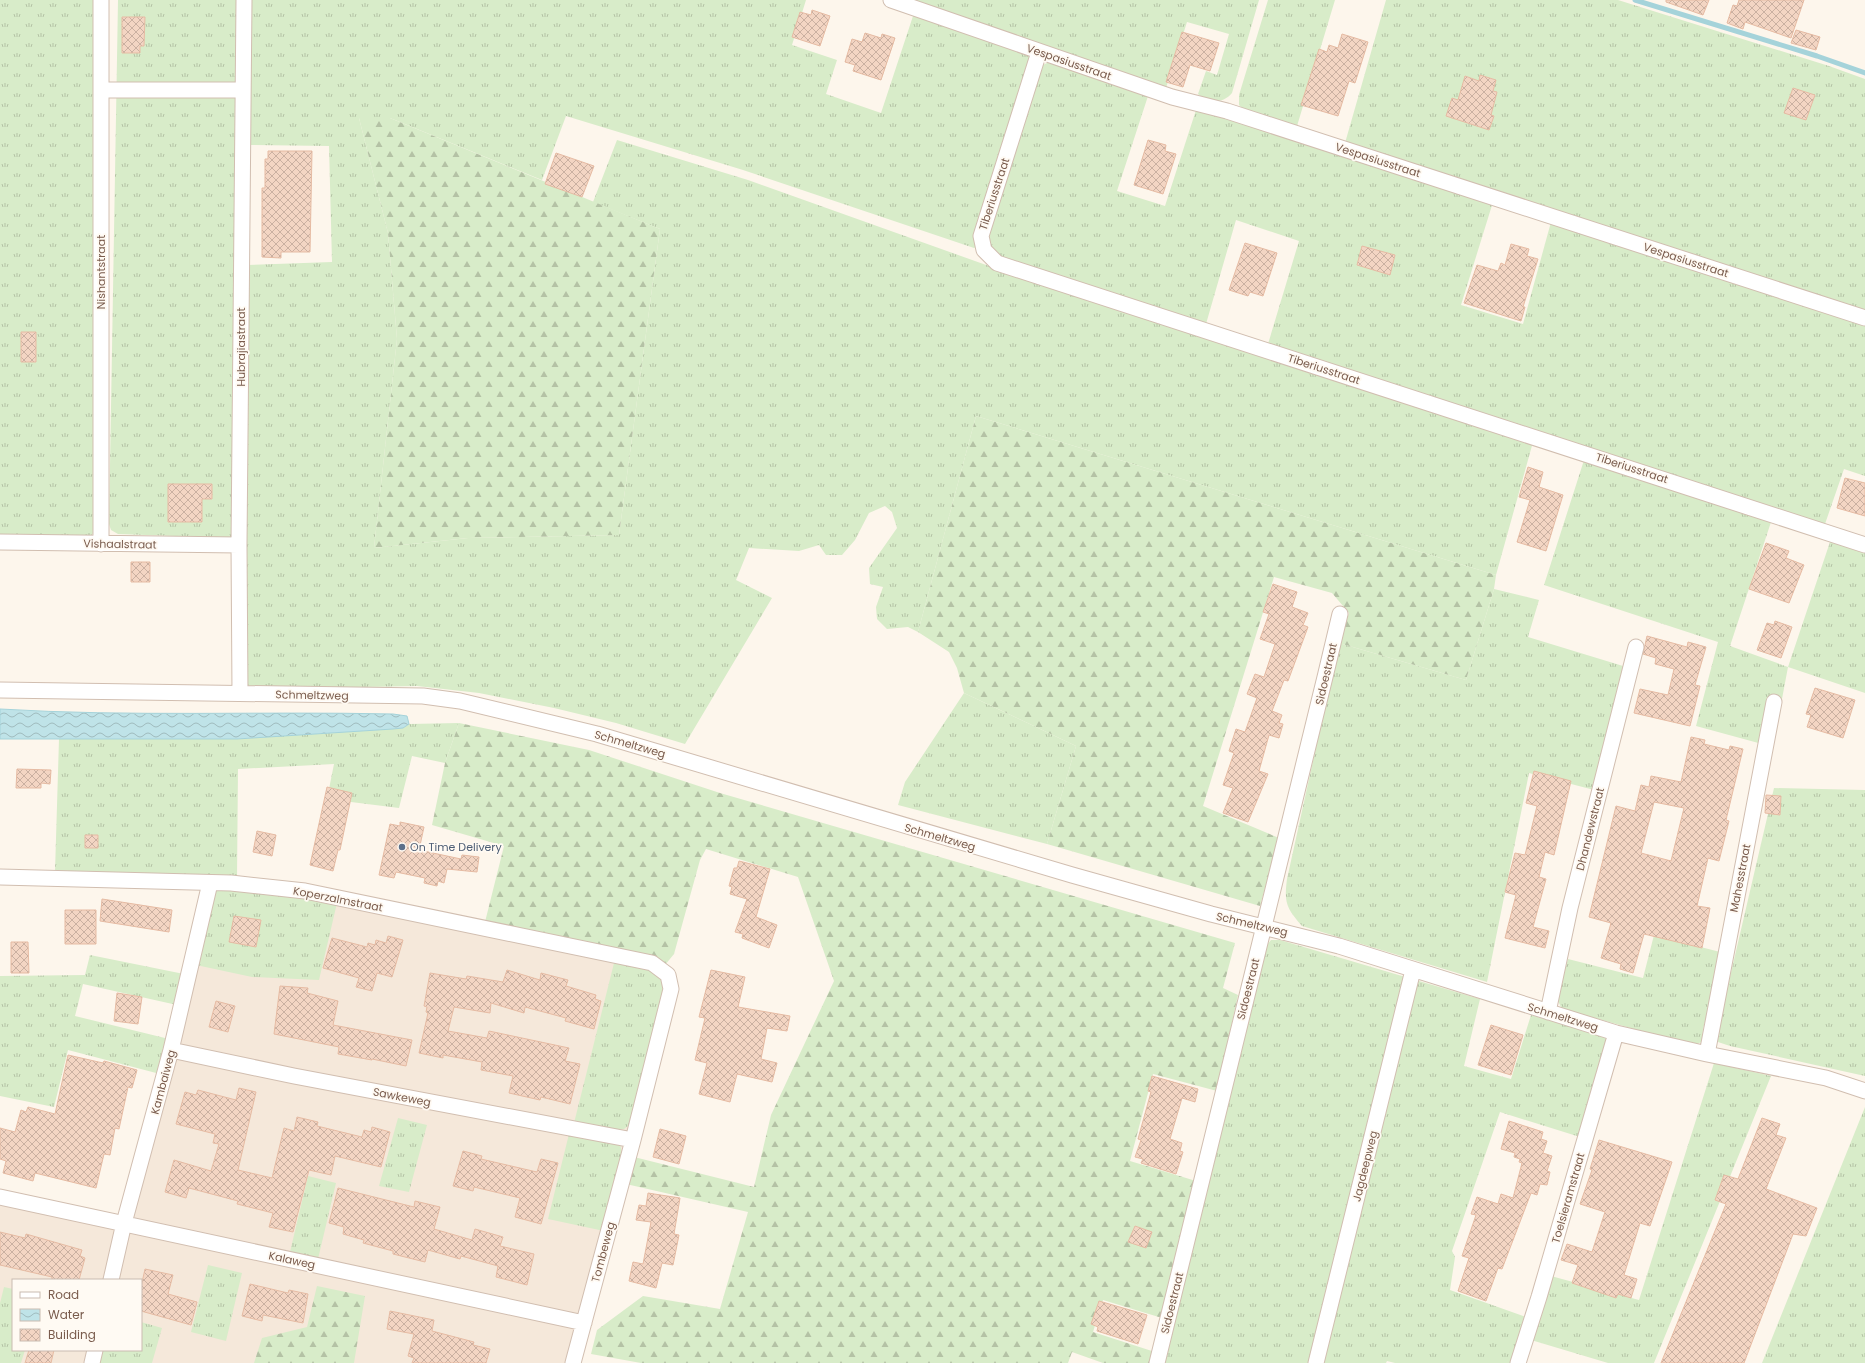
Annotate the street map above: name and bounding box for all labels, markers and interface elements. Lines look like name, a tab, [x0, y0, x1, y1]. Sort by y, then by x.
street label: Vespasiusstraat	[1024, 40, 1114, 84]
street label: Vespasiusstraat	[1333, 139, 1423, 181]
street label: Tiberiusstraat	[975, 156, 1013, 232]
street label: Nishantstraat	[93, 235, 109, 309]
street label: Vespasiusstraat	[1641, 239, 1731, 281]
street label: Hubrajiastraat	[233, 307, 249, 387]
street label: Tiberiusstraat	[1286, 350, 1362, 388]
street label: Tiberiusstraat	[1594, 449, 1670, 487]
street label: Vishaalstraat	[83, 535, 157, 553]
street label: Sidoestraat	[1311, 641, 1341, 707]
street label: Schmeltzweg	[275, 686, 349, 704]
street label: Schmeltzweg	[593, 726, 667, 762]
street label: Dhandewstraat	[1572, 786, 1608, 872]
street label: Schmeltzweg	[903, 819, 977, 855]
place label: On Time Delivery	[410, 839, 502, 855]
marker: On Time Delivery	[397, 842, 407, 852]
street label: Mahesstraat	[1726, 842, 1754, 914]
street label: Koperzalmstraat	[292, 882, 384, 916]
street label: Schmeltzweg	[1214, 908, 1290, 940]
street label: Sidoestraat	[1233, 956, 1263, 1022]
street label: Schmeltzweg	[1526, 999, 1600, 1035]
street label: Kambaiweg	[147, 1048, 179, 1116]
street label: Sawkeweg	[372, 1084, 432, 1110]
street label: Jagdeepweg	[1348, 1129, 1382, 1203]
street label: Toelsieramstraat	[1547, 1151, 1589, 1245]
street label: Tombeweg	[587, 1220, 619, 1284]
street label: Kalaweg	[267, 1247, 317, 1273]
street label: Sidoestraat	[1157, 1270, 1187, 1336]
legend	[12, 1279, 142, 1351]
text: Road	[48, 1286, 79, 1303]
text: Water	[48, 1306, 85, 1323]
text: Building	[48, 1326, 96, 1343]

